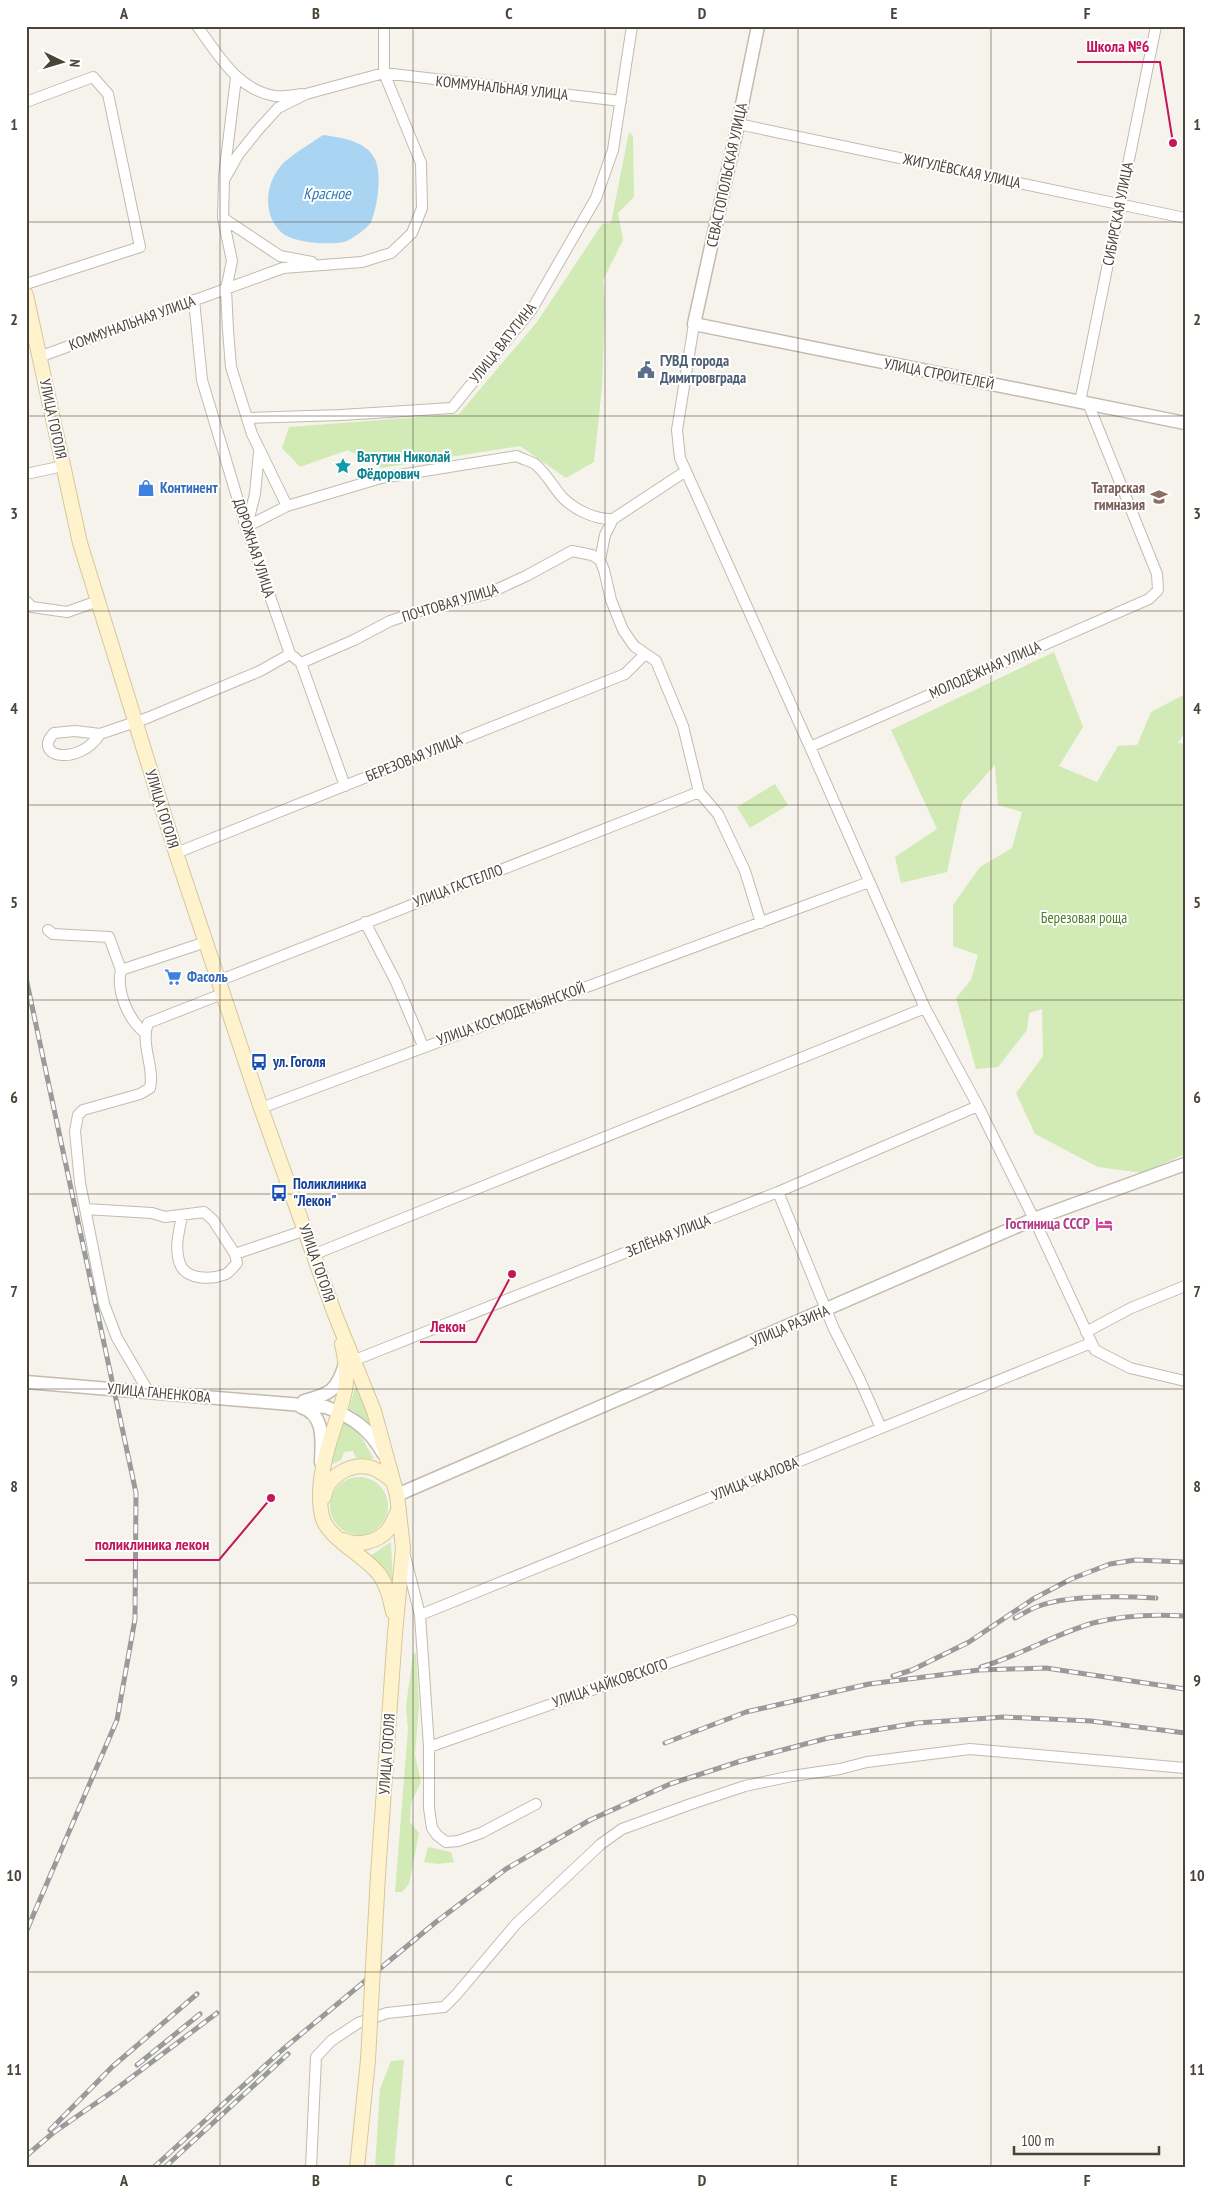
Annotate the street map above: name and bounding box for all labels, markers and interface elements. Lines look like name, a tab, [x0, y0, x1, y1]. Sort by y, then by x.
text: A	[119, 3, 129, 23]
text: B	[312, 3, 320, 23]
text: C	[505, 3, 513, 23]
text: D	[698, 3, 707, 23]
text: E	[891, 3, 898, 23]
text: F	[1084, 3, 1091, 23]
callout: Школа №6	[1077, 31, 1160, 62]
text: Школа №6	[1087, 36, 1150, 56]
north arrow	[38, 38, 88, 88]
text: N	[66, 59, 84, 68]
street label: КОММУНАЛЬНАЯ УЛИЦА	[435, 71, 570, 104]
street label: СЕВАСТОПОЛЬСКАЯ УЛИЦА	[702, 100, 751, 249]
text: 1	[10, 114, 18, 134]
text: 1	[1193, 114, 1201, 134]
street label: ЖИГУЛЁВСКАЯ УЛИЦА	[901, 149, 1024, 192]
street label: СИБИРСКАЯ УЛИЦА	[1098, 160, 1137, 267]
water label: Красное	[303, 183, 352, 203]
street label: КОММУНАЛЬНАЯ УЛИЦА	[66, 291, 198, 354]
street label: УЛИЦА ВАТУТИНА	[465, 298, 541, 387]
text: 2	[10, 309, 18, 329]
text: 2	[1193, 309, 1201, 329]
place label: ГУВД города Димитровграда	[660, 351, 746, 387]
street label: УЛИЦА СТРОИТЕЛЕЙ	[882, 354, 996, 393]
public building icon: ГУВД города Димитровграда	[636, 360, 656, 380]
street label: УЛИЦА ГОГОЛЯ	[36, 377, 71, 461]
place label: Ватутин Николай Фёдорович	[357, 447, 451, 483]
place icon: Ватутин Николай Фёдорович	[333, 456, 353, 476]
shop icon: Континент	[136, 478, 156, 498]
place label: Континент	[160, 478, 218, 497]
place label: Татарская гимназия	[1091, 478, 1145, 514]
school or university icon: Татарская гимназия	[1149, 487, 1169, 507]
street label: ДОРОЖНАЯ УЛИЦА	[230, 496, 280, 601]
text: 3	[10, 503, 18, 523]
text: 3	[1193, 503, 1201, 523]
street label: ПОЧТОВАЯ УЛИЦА	[400, 579, 501, 626]
street label: МОЛОДЁЖНАЯ УЛИЦА	[926, 636, 1044, 703]
text: 4	[10, 698, 18, 718]
text: 4	[1193, 698, 1201, 718]
street label: БЕРЕЗОВАЯ УЛИЦА	[363, 729, 466, 786]
street label: УЛИЦА ГОГОЛЯ	[141, 767, 183, 851]
street label: УЛИЦА ГАСТЕЛЛО	[410, 860, 505, 911]
text: 5	[10, 892, 18, 912]
text: 5	[1193, 892, 1201, 912]
park label: Березовая роща	[1041, 908, 1127, 927]
supermarket icon: Фасоль	[163, 967, 183, 987]
place label: Фасоль	[187, 967, 228, 986]
street label: УЛИЦА КОСМОДЕМЬЯНСКОЙ	[434, 978, 587, 1049]
bus stop icon: ул. Гоголя	[249, 1052, 269, 1072]
place label: ул. Гоголя	[272, 1052, 325, 1071]
text: 6	[10, 1087, 18, 1107]
text: 6	[1193, 1087, 1201, 1107]
place label: Поликлиника "Лекон"	[293, 1174, 366, 1210]
bus stop icon: Поликлиника "Лекон"	[269, 1183, 289, 1203]
street label: ЗЕЛЁНАЯ УЛИЦА	[623, 1210, 714, 1261]
place label: Гостиница СССР	[1006, 1214, 1090, 1233]
hotel icon: Гостиница СССР	[1094, 1214, 1114, 1234]
street label: УЛИЦА ГОГОЛЯ	[295, 1221, 340, 1304]
text: 7	[10, 1281, 18, 1301]
text: 7	[1193, 1281, 1201, 1301]
street label: УЛИЦА РАЗИНА	[748, 1300, 833, 1351]
callout: Лекон	[420, 1311, 476, 1342]
text: Лекон	[429, 1316, 466, 1336]
street label: УЛИЦА ГАНЕНКОВА	[106, 1379, 213, 1407]
street label: УЛИЦА ЧКАЛОВА	[709, 1452, 802, 1505]
text: 8	[10, 1476, 18, 1496]
text: 8	[1193, 1476, 1201, 1496]
callout: поликлиника лекон	[85, 1529, 219, 1560]
text: поликлиника лекон	[95, 1534, 209, 1554]
street label: УЛИЦА ЧАЙКОВСКОГО	[550, 1654, 670, 1711]
text: 9	[10, 1670, 18, 1690]
text: 9	[1193, 1670, 1201, 1690]
street label: УЛИЦА ГОГОЛЯ	[374, 1713, 399, 1795]
text: 10	[6, 1865, 22, 1885]
text: 10	[1189, 1865, 1205, 1885]
text: 11	[6, 2059, 22, 2079]
text: 11	[1189, 2059, 1205, 2079]
scale bar	[1014, 2124, 1158, 2156]
text: 100 m	[1021, 2131, 1054, 2150]
text: A	[119, 2170, 129, 2190]
text: B	[312, 2170, 320, 2190]
text: C	[505, 2170, 513, 2190]
text: D	[698, 2170, 707, 2190]
text: E	[891, 2170, 898, 2190]
text: F	[1084, 2170, 1091, 2190]

